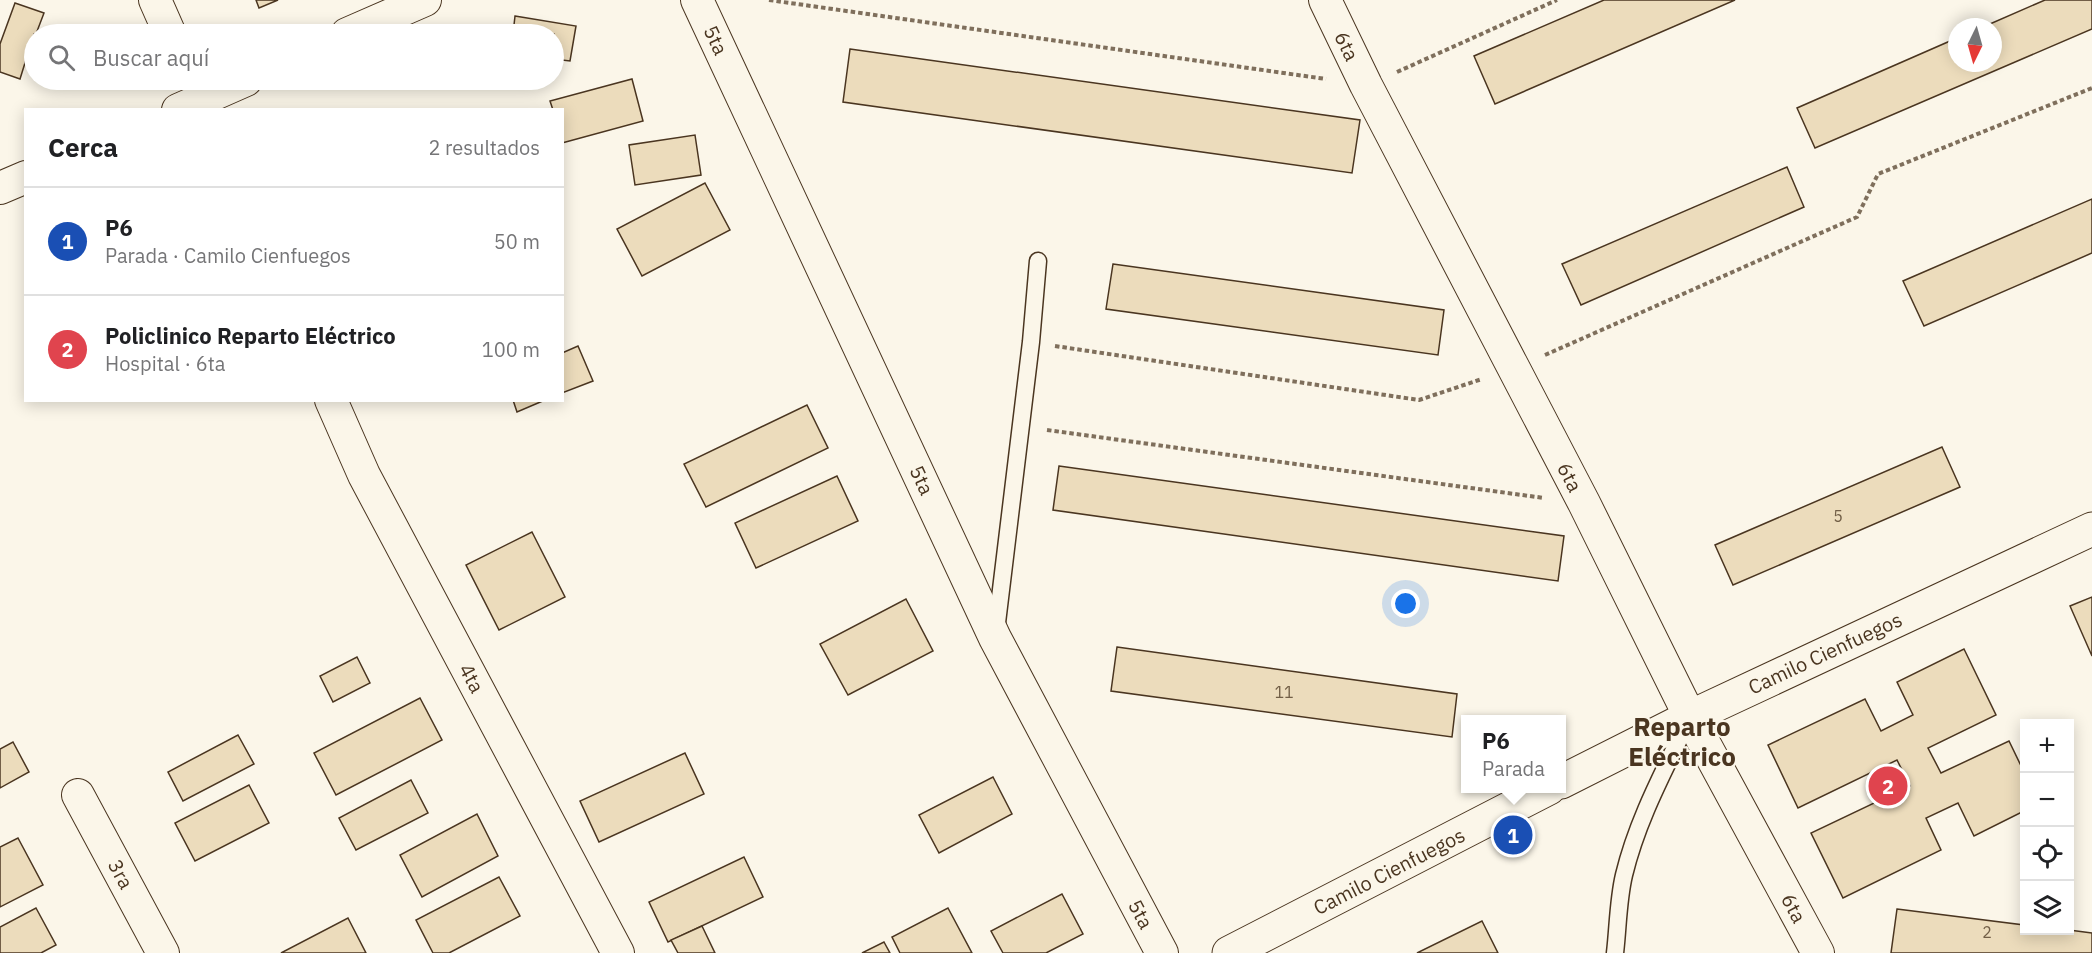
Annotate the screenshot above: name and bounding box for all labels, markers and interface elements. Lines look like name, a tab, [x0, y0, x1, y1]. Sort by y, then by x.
north arrow	[1948, 18, 2002, 72]
street label: 5ta	[697, 21, 735, 59]
search box	[24, 24, 564, 90]
street label: 6ta	[1328, 27, 1366, 66]
icon: search	[45, 41, 78, 74]
text: Buscar aquí	[93, 43, 209, 72]
text: Cerca	[48, 130, 118, 164]
text: 2 resultados	[428, 134, 540, 161]
text: P6	[105, 213, 133, 242]
text: 1	[62, 228, 74, 255]
text: 50 m	[494, 228, 540, 255]
text: Parada · Camilo Cienfuegos	[105, 242, 351, 269]
text: Policlinico Reparto Eléctrico	[105, 321, 396, 350]
text: 2	[62, 336, 74, 363]
text: 100 m	[482, 336, 540, 363]
text: Hospital · 6ta	[105, 350, 225, 377]
street label: 6ta	[1551, 458, 1589, 497]
street label: 5ta	[903, 461, 941, 499]
house number: 5	[1833, 506, 1843, 526]
your location	[1391, 589, 1420, 618]
street label: Camilo Cienfuegos	[1744, 605, 1906, 701]
street label: 4ta	[453, 659, 491, 698]
house number: 11	[1274, 682, 1294, 702]
district label: Reparto Eléctrico	[1628, 709, 1736, 773]
popup	[1461, 715, 1566, 793]
map controls	[2020, 719, 2074, 935]
button: +	[2020, 719, 2074, 773]
text: P6	[1482, 726, 1510, 755]
text: Parada	[1482, 755, 1545, 782]
pin: 2	[1868, 764, 1908, 808]
button: −	[2020, 773, 2074, 827]
pin: 1	[1494, 812, 1532, 858]
street label: Camilo Cienfuegos	[1309, 821, 1469, 921]
button: locate	[2020, 827, 2074, 881]
street label: 3ra	[102, 854, 140, 894]
button: layers	[2020, 881, 2074, 935]
street label: 6ta	[1775, 889, 1813, 928]
street label: 5ta	[1122, 895, 1160, 934]
house number: 2	[1982, 922, 1992, 942]

